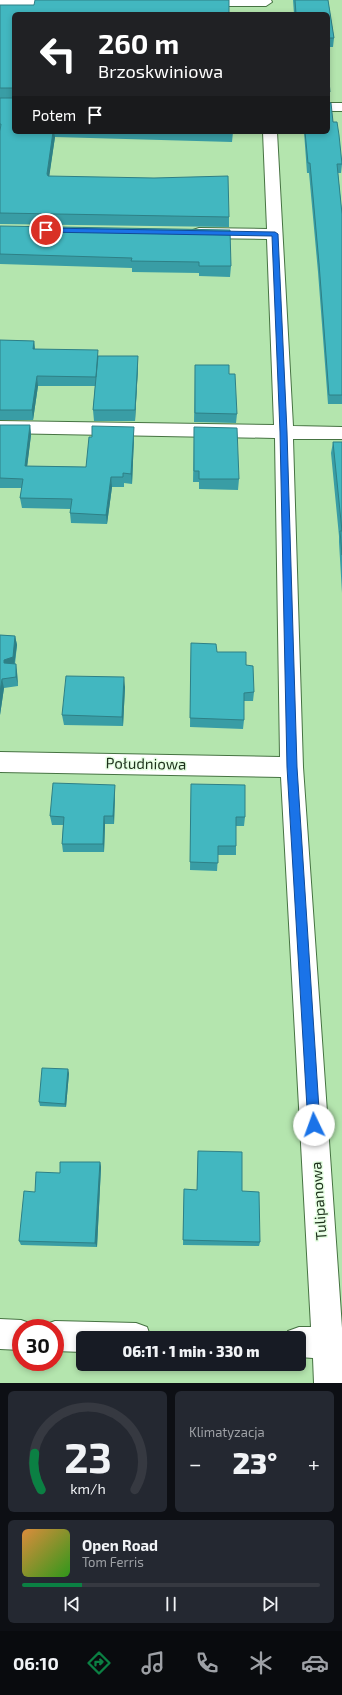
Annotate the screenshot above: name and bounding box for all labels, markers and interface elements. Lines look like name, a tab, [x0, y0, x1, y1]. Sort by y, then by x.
text: 260 m	[98, 26, 179, 60]
icon: left	[32, 28, 84, 80]
text: Brzoskwiniowa	[98, 60, 223, 82]
icon: arrive	[84, 104, 106, 126]
text: Potem	[32, 106, 76, 124]
pin	[29, 213, 63, 247]
icon: arrive	[35, 219, 57, 241]
street label: Południowa	[105, 753, 187, 773]
position arrow	[293, 1104, 335, 1146]
street label: Tulipanowa	[306, 1161, 330, 1241]
speed limit sign: 30	[12, 1319, 64, 1371]
text: 06:11 · 1 min · 330 m	[123, 1342, 259, 1360]
text: Klimatyzacja	[189, 1424, 265, 1440]
text: 23	[64, 1430, 111, 1480]
text: 23°	[232, 1444, 277, 1480]
text: −	[189, 1450, 202, 1476]
text: +	[308, 1450, 320, 1476]
text: km/h	[70, 1479, 105, 1496]
text: Open Road	[82, 1536, 158, 1554]
text: Tom Ferris	[82, 1554, 144, 1570]
icon: previous	[61, 1593, 83, 1615]
icon: pause	[160, 1593, 182, 1615]
icon: next	[259, 1593, 281, 1615]
icon: directions	[85, 1649, 113, 1677]
icon: music	[139, 1649, 167, 1677]
icon: phone	[193, 1649, 221, 1677]
icon: climate	[247, 1649, 275, 1677]
icon: car	[301, 1649, 329, 1677]
text: 06:10	[13, 1652, 59, 1674]

